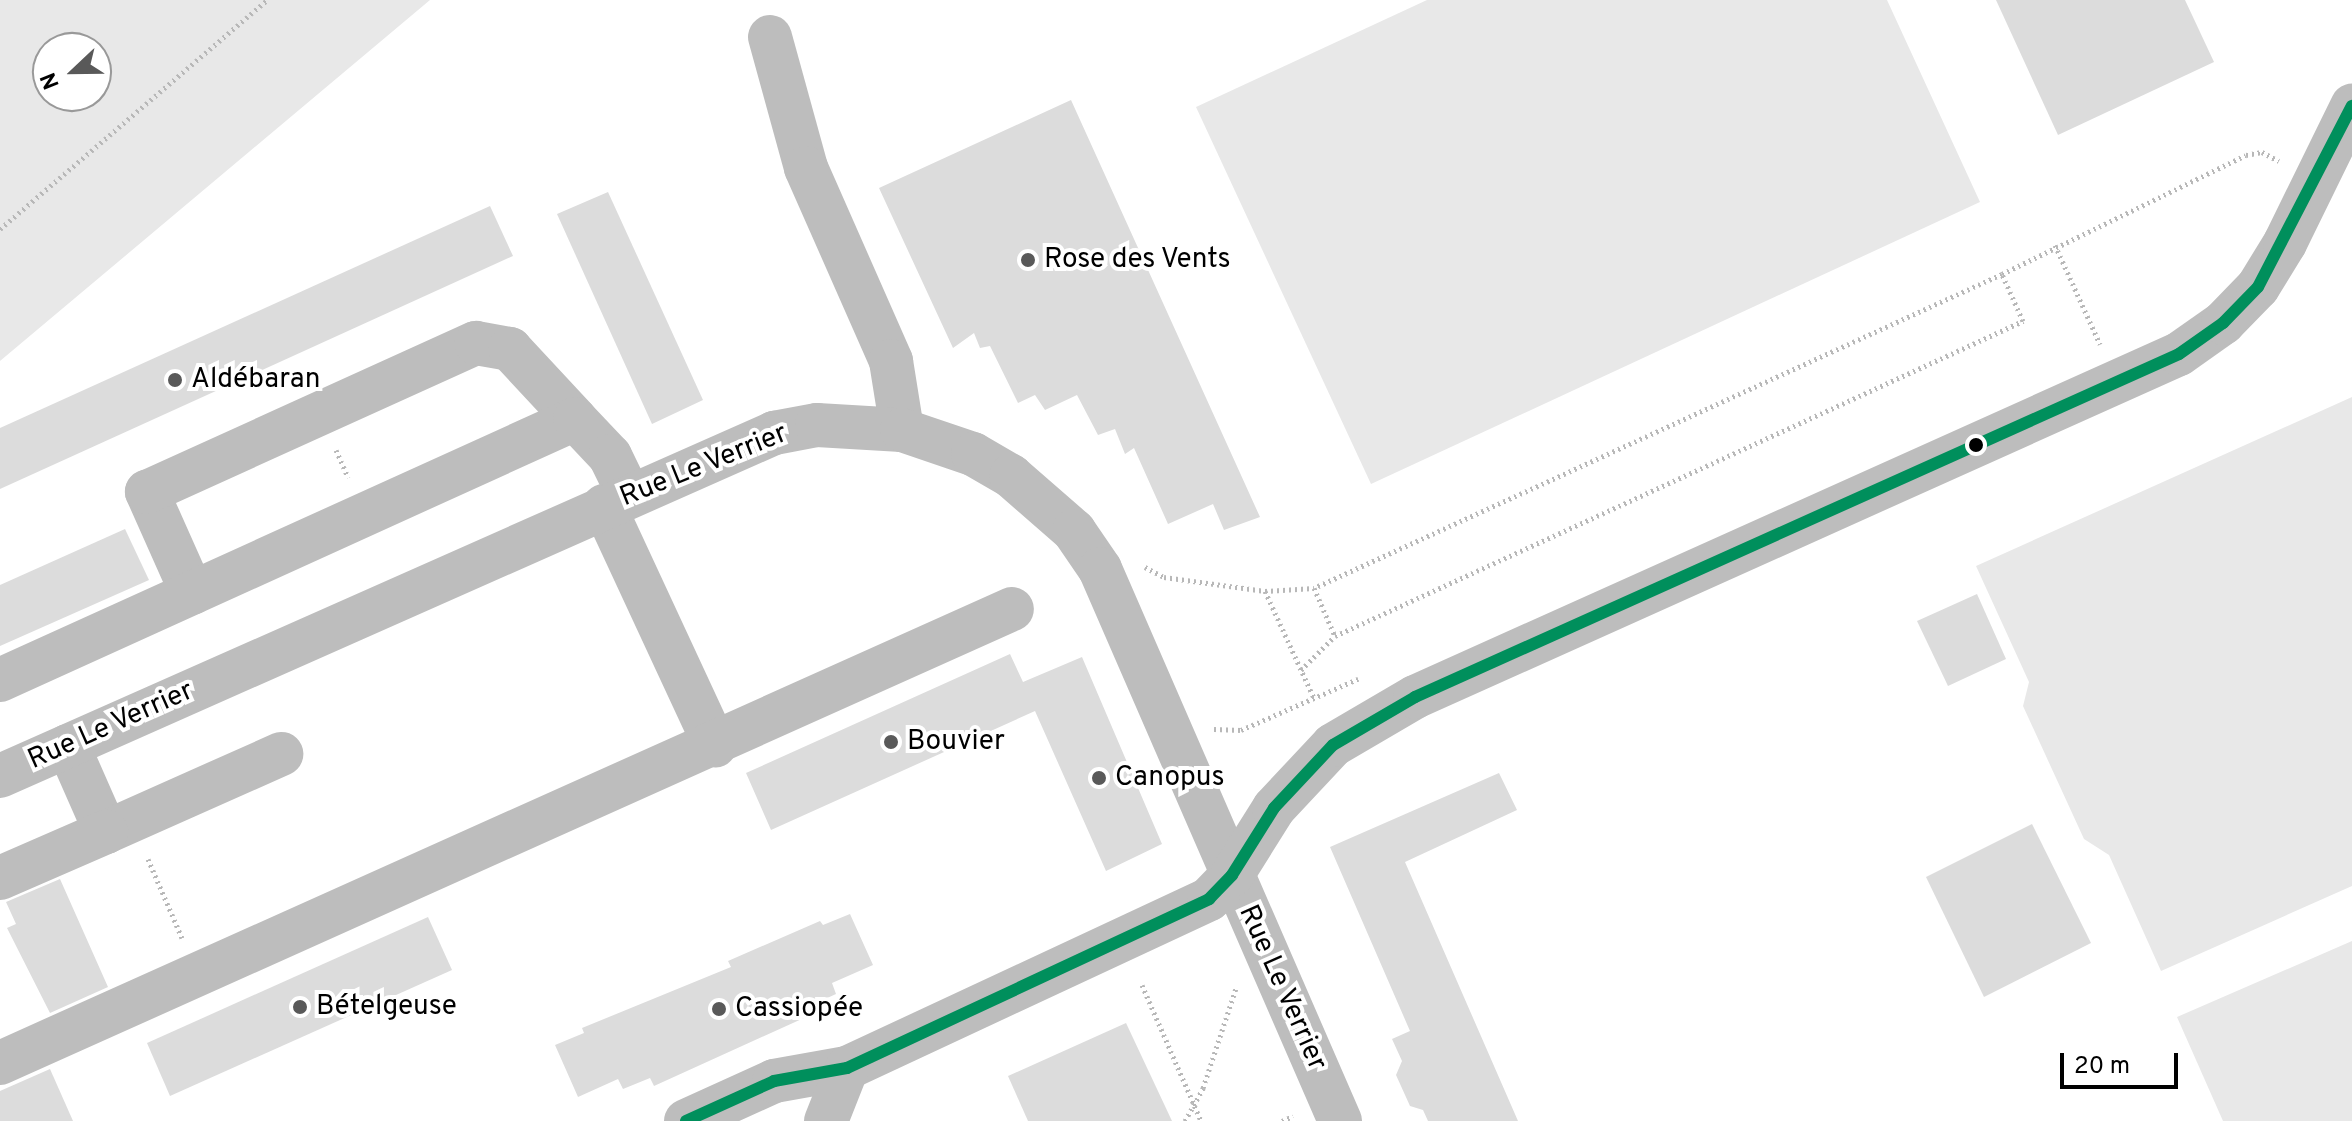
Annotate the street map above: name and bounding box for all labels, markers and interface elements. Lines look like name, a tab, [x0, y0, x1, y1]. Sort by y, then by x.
north arrow	[32, 32, 112, 112]
text: N	[36, 68, 67, 93]
place label: Rose des Vents	[1044, 243, 1232, 277]
marker: Rose des Vents	[1019, 251, 1037, 269]
place label: Aldébaran	[191, 363, 321, 397]
marker: Aldébaran	[166, 371, 184, 389]
street label: Rue Le Verrier	[615, 417, 793, 515]
unlabelled marker	[1968, 437, 1984, 453]
street label: Rue Le Verrier	[23, 674, 199, 778]
place label: Bouvier	[907, 725, 1005, 759]
marker: Bouvier	[882, 733, 900, 751]
place label: Canopus	[1115, 761, 1225, 795]
marker: Canopus	[1090, 769, 1108, 787]
street label: Rue Le Verrier	[1230, 900, 1334, 1076]
place label: Bételgeuse	[316, 990, 457, 1024]
place label: Cassiopée	[735, 992, 863, 1026]
marker: Bételgeuse	[291, 998, 309, 1016]
marker: Cassiopée	[710, 1000, 728, 1018]
scale bar	[2064, 1037, 2182, 1087]
text: 20 m	[2074, 1052, 2130, 1082]

